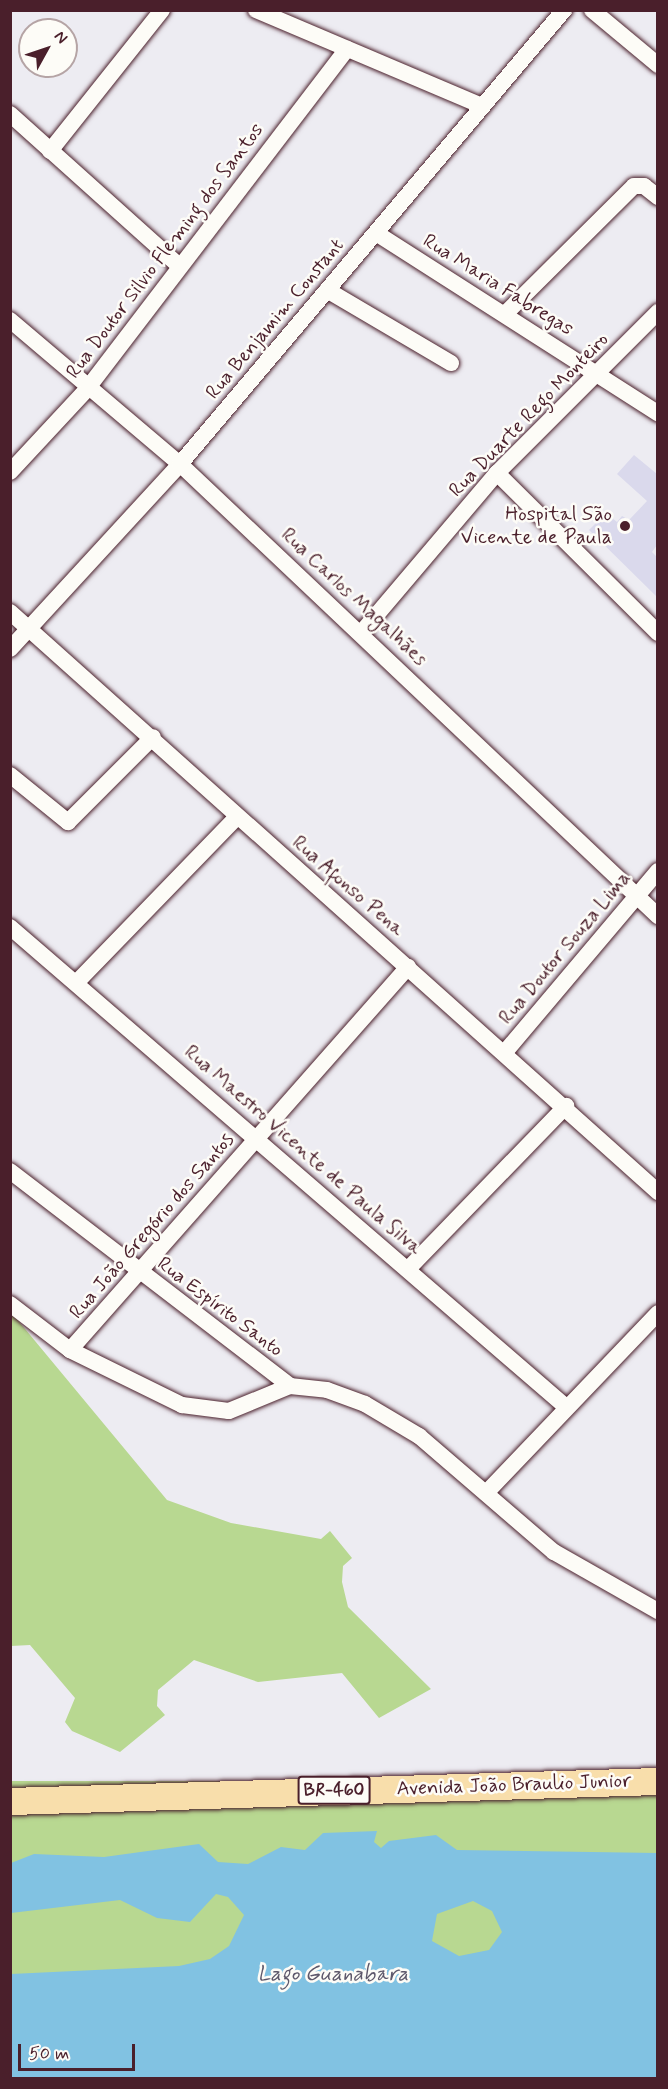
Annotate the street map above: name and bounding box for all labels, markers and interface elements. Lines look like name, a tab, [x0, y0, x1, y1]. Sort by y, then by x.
north arrow	[18, 18, 78, 78]
text: N	[49, 27, 72, 48]
street label: Rua Doutor Silvio Fleming dos Santos	[63, 121, 267, 381]
street label: Rua Maria Fabregas	[418, 229, 578, 341]
street label: Rua Benjamim Constant	[200, 233, 350, 405]
street label: Rua Duarte Rego Monteiro	[444, 327, 614, 503]
place label: Hospital São Vicente de Paula	[465, 502, 612, 549]
marker: Hospital São Vicente de Paula	[616, 517, 634, 535]
street label: Rua Carlos Magalhães	[278, 525, 430, 669]
street label: Rua Afonso Pena	[288, 832, 408, 940]
street label: Rua Doutor Souza Lima	[493, 866, 637, 1030]
street label: Rua Maestro Vicente de Paula Silva	[182, 1043, 424, 1257]
street label: Rua João Gregório dos Santos	[63, 1126, 241, 1326]
street label: Rua Espírito Santo	[152, 1252, 288, 1362]
street label: Avenida João Braulio Junior	[397, 1769, 631, 1801]
road number: BR-460	[296, 1775, 372, 1805]
water label: Lago Guanabara	[260, 1961, 406, 1987]
scale bar	[21, 2032, 138, 2070]
text: 50 m	[29, 2042, 69, 2066]

